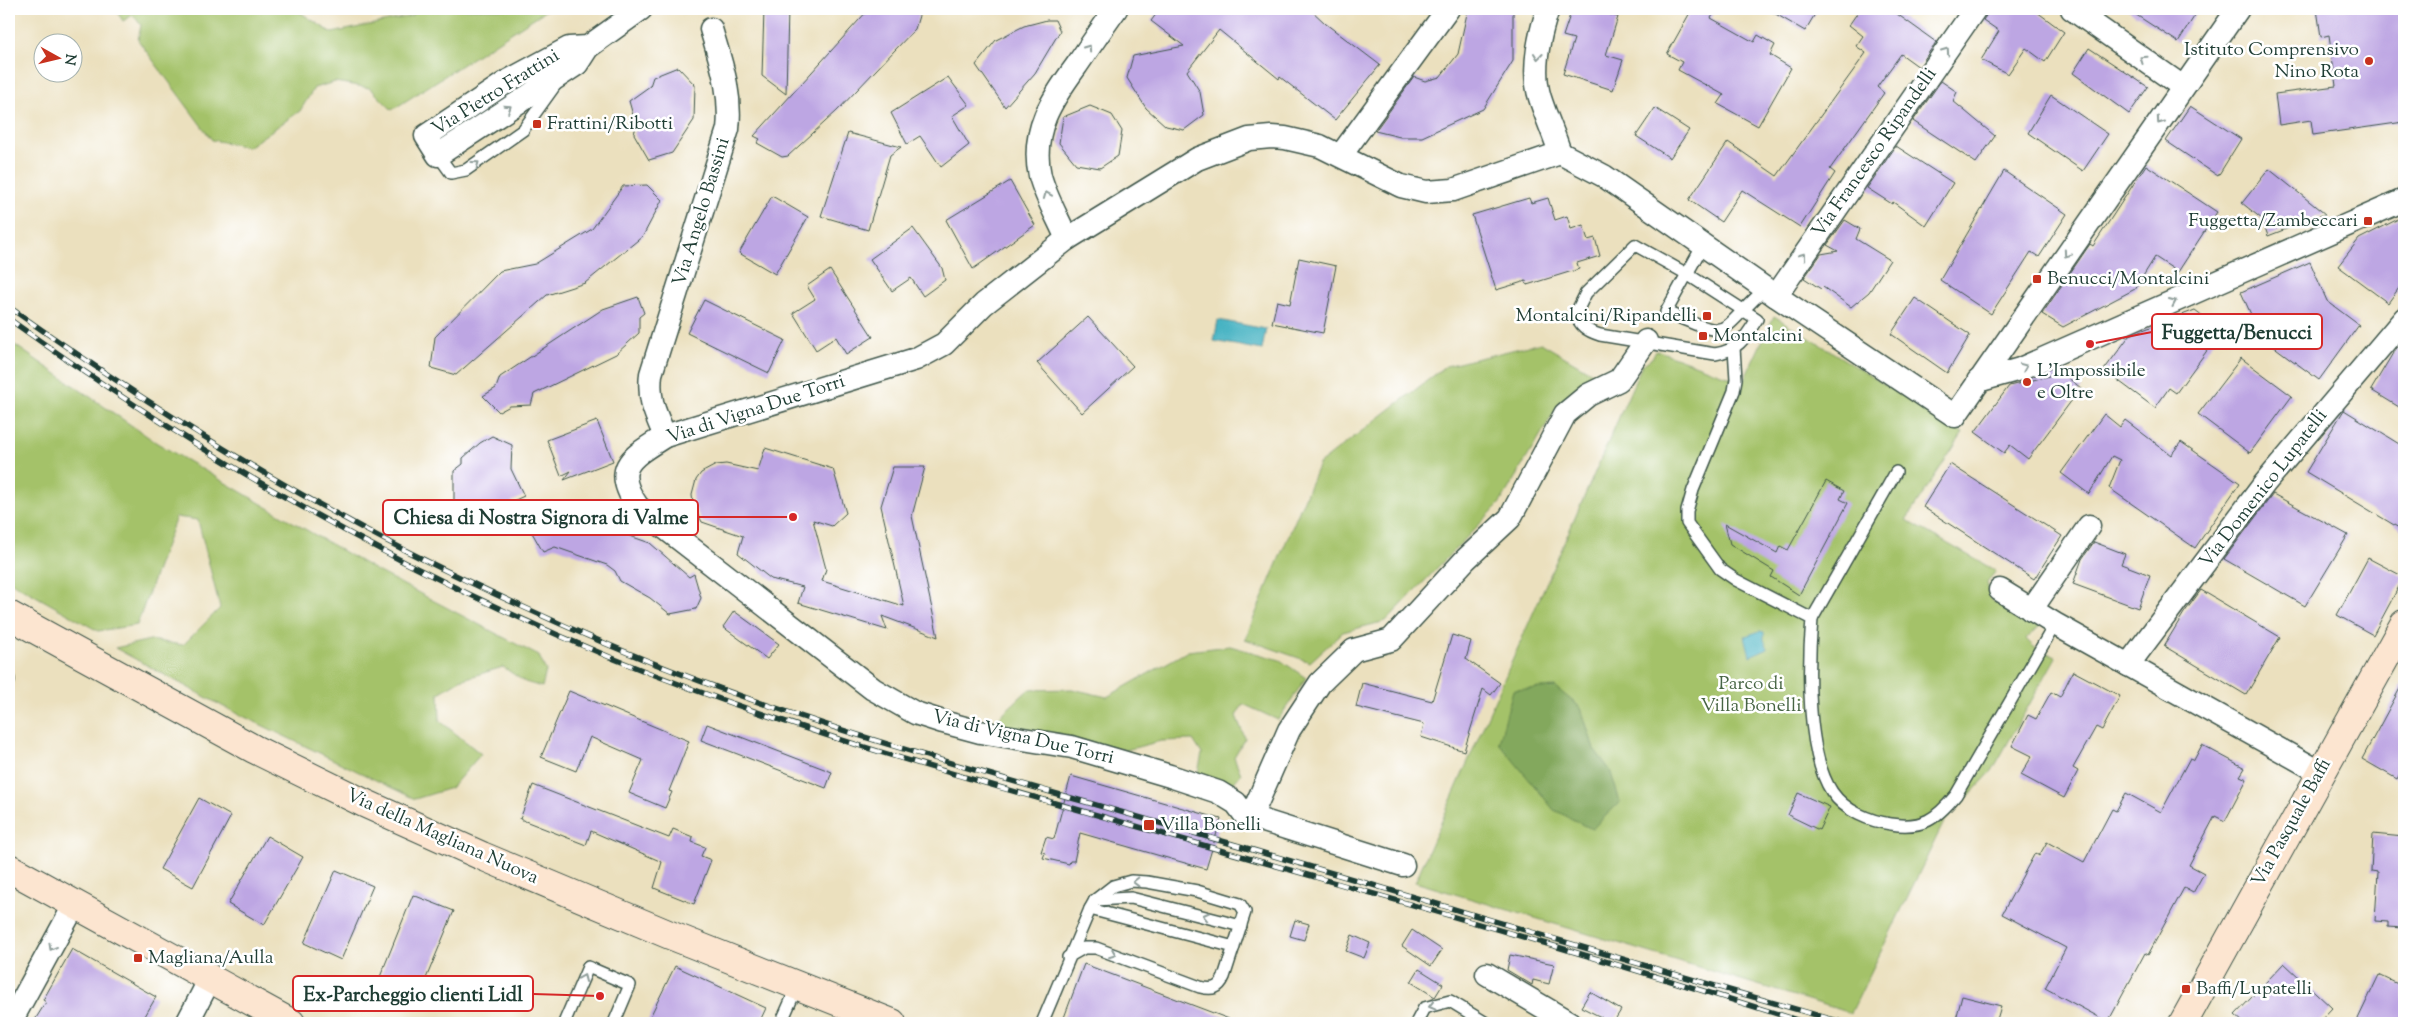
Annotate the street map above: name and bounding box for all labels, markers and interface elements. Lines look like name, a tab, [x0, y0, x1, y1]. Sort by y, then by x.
north arrow	[32, 32, 82, 82]
place label: Istituto Comprensivo Nino Rota	[2184, 37, 2359, 86]
street label: Via Pietro Frattini	[427, 43, 565, 143]
one-way arrow	[1083, 45, 1091, 54]
one-way arrow	[1940, 47, 1949, 56]
text: N	[58, 53, 80, 66]
one-way arrow	[1533, 53, 1544, 61]
marker: Istituto Comprensivo Nino Rota	[2363, 55, 2375, 67]
one-way arrow	[2139, 56, 2149, 65]
street label: Via Francesco Ripandelli	[1806, 62, 1944, 244]
one-way arrow	[502, 105, 511, 115]
place label: Frattini/Ribotti	[547, 111, 673, 138]
one-way arrow	[2157, 115, 2166, 124]
marker: Frattini/Ribotti	[531, 118, 543, 130]
street label: Via Angelo Bassini	[667, 134, 737, 290]
one-way arrow	[470, 161, 480, 170]
one-way arrow	[1043, 191, 1053, 200]
place label: Fuggetta/Zambeccari	[2188, 208, 2358, 235]
marker: Fuggetta/Zambeccari	[2362, 215, 2374, 227]
one-way arrow	[2064, 248, 2073, 258]
one-way arrow	[1797, 252, 1806, 262]
place label: Benucci/Montalcini	[2047, 266, 2209, 293]
marker: Benucci/Montalcini	[2031, 273, 2043, 285]
one-way arrow	[2168, 297, 2177, 308]
place label: Montalcini/Ripandelli	[1515, 303, 1697, 330]
marker: Montalcini/Ripandelli	[1701, 310, 1713, 322]
callout: Fuggetta/Benucci	[2152, 314, 2322, 349]
text: Fuggetta/Benucci	[2162, 320, 2312, 349]
place label: Montalcini	[1713, 323, 1803, 350]
marker: Montalcini	[1697, 330, 1709, 342]
place label: L'Impossibile e Oltre	[2037, 358, 2146, 407]
one-way arrow	[2019, 363, 2028, 373]
street label: Via di Vigna Due Torri	[663, 368, 849, 452]
marker: L'Impossibile e Oltre	[2021, 376, 2033, 388]
street label: Via Domenico Lupatelli	[2193, 404, 2335, 574]
callout: Chiesa di Nostra Signora di Valme	[383, 500, 698, 535]
text: Chiesa di Nostra Signora di Valme	[393, 505, 689, 534]
park label: Parco di Villa Bonelli	[1700, 671, 1802, 720]
street label: Via di Vigna Due Torri	[929, 704, 1117, 772]
street label: Via Pasquale Baffi	[2245, 754, 2339, 892]
street label: Via della Magliana Nuova	[341, 782, 543, 892]
place label: Villa Bonelli	[1160, 812, 1261, 839]
marker: Villa Bonelli	[1142, 818, 1156, 832]
one-way arrow	[1132, 876, 1140, 887]
one-way arrow	[1201, 911, 1210, 922]
one-way arrow	[48, 942, 58, 951]
place label: Magliana/Aulla	[148, 945, 274, 972]
one-way arrow	[1108, 947, 1117, 958]
marker: Magliana/Aulla	[132, 952, 144, 964]
one-way arrow	[577, 974, 588, 983]
callout: Ex-Parcheggio clienti Lidl	[293, 976, 533, 1011]
place label: Baffi/Lupatelli	[2196, 976, 2312, 1003]
text: Ex-Parcheggio clienti Lidl	[303, 982, 523, 1011]
marker: Baffi/Lupatelli	[2180, 983, 2192, 995]
one-way arrow	[1428, 1000, 1436, 1011]

